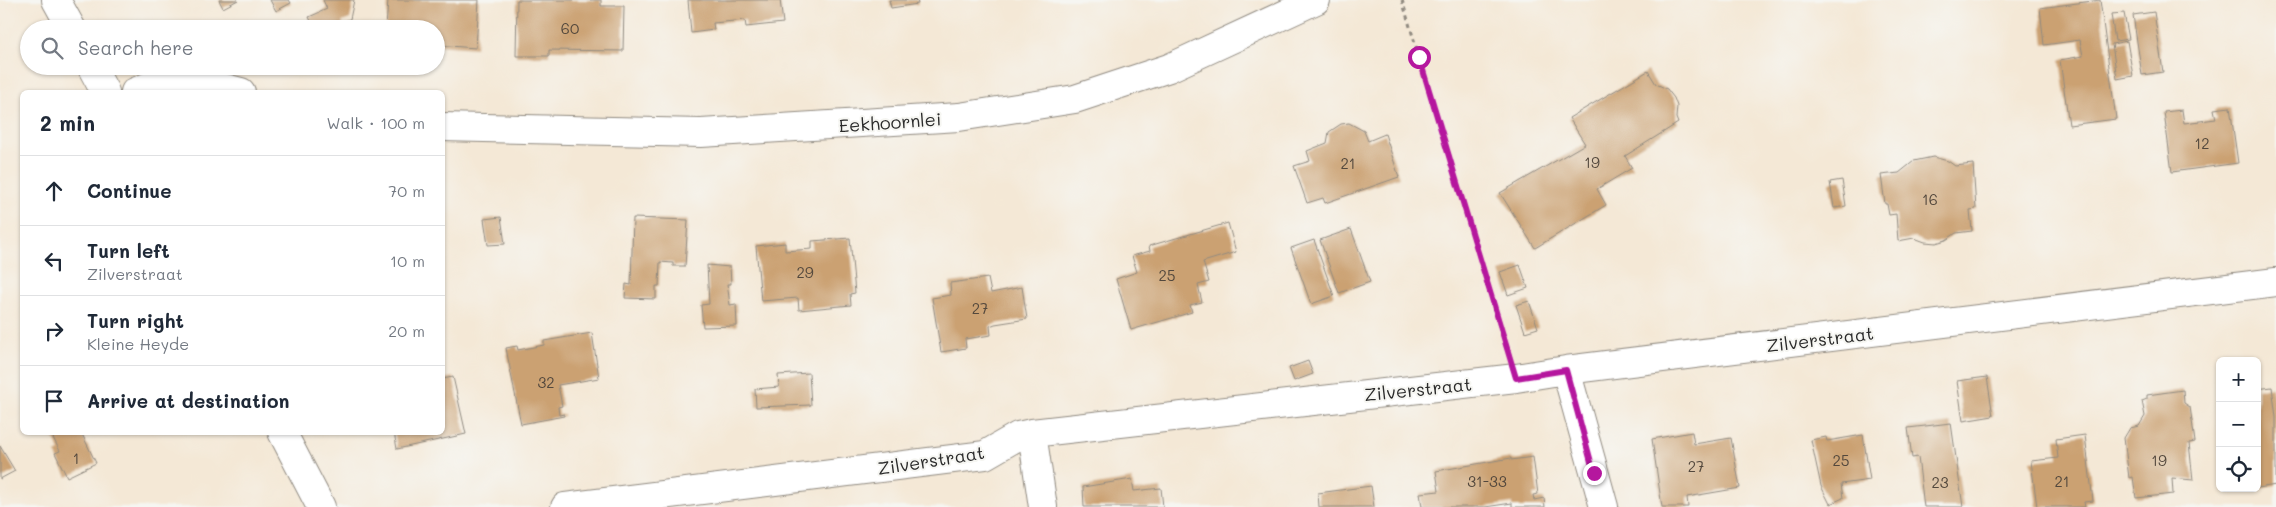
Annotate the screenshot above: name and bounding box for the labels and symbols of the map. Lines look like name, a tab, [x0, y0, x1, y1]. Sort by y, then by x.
house number: 60	[561, 18, 579, 38]
route start	[1408, 46, 1431, 69]
street label: Eekhoornlei	[838, 106, 942, 138]
house number: 12	[2194, 133, 2210, 153]
house number: 19	[1584, 152, 1600, 172]
house number: 21	[1340, 153, 1356, 173]
house number: 16	[1922, 189, 1938, 209]
house number: 29	[796, 262, 814, 282]
house number: 25	[1158, 265, 1176, 285]
house number: 27	[972, 298, 988, 318]
street label: Zilverstraat	[1765, 321, 1875, 357]
street label: Zilverstraat	[1363, 371, 1473, 407]
house number: 32	[537, 372, 555, 392]
street label: Zilverstraat	[876, 440, 986, 480]
house number: 1	[73, 448, 79, 468]
house number: 25	[1832, 450, 1850, 470]
house number: 19	[2151, 450, 2167, 470]
house number: 27	[1688, 456, 1704, 476]
route end	[1583, 462, 1606, 485]
house number: 31-33	[1467, 471, 1507, 491]
house number: 21	[2054, 471, 2070, 491]
house number: 23	[1931, 472, 1949, 492]

